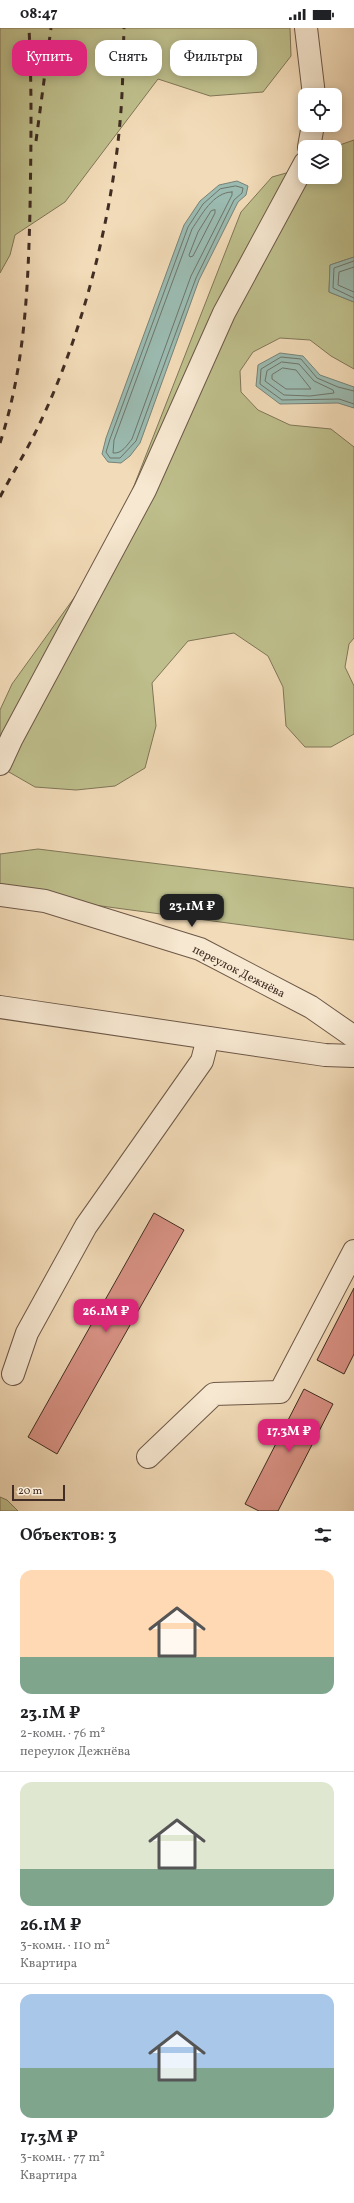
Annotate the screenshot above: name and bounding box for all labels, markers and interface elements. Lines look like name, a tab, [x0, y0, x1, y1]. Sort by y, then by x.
text: 08:47	[20, 4, 58, 25]
chip: Купить	[12, 40, 87, 76]
chip: Снять	[95, 40, 162, 76]
chip: Фильтры	[170, 40, 257, 76]
map controls	[298, 88, 342, 184]
button: locate	[298, 88, 342, 132]
button: layers	[298, 140, 342, 184]
pin: 23.1M ₽	[155, 894, 229, 928]
text: 23.1M ₽	[169, 898, 215, 916]
street label: переулок Дежнёва	[189, 942, 288, 1002]
pin: 26.1M ₽	[69, 1299, 143, 1333]
text: 26.1M ₽	[83, 1303, 129, 1321]
pin: 17.3M ₽	[252, 1419, 326, 1453]
text: 17.3M ₽	[267, 1423, 311, 1441]
scale bar	[12, 1483, 65, 1502]
text: 20 m	[18, 1484, 42, 1499]
text: Объектов: 3	[20, 1524, 117, 1547]
icon: filters	[312, 1524, 334, 1546]
icon: home	[141, 1596, 213, 1668]
text: 23.1M ₽	[20, 1702, 80, 1725]
text: 2-комн. · 76 m²	[20, 1725, 105, 1743]
text: переулок Дежнёва	[20, 1743, 130, 1761]
icon: home	[141, 1808, 213, 1880]
text: 26.1M ₽	[20, 1914, 81, 1937]
text: 3-комн. · 110 m²	[20, 1937, 110, 1955]
text: Квартира	[20, 1955, 77, 1973]
icon: home	[141, 2020, 213, 2092]
text: 17.3M ₽	[20, 2126, 78, 2149]
text: 3-комн. · 77 m²	[20, 2149, 105, 2167]
text: Квартира	[20, 2167, 77, 2185]

